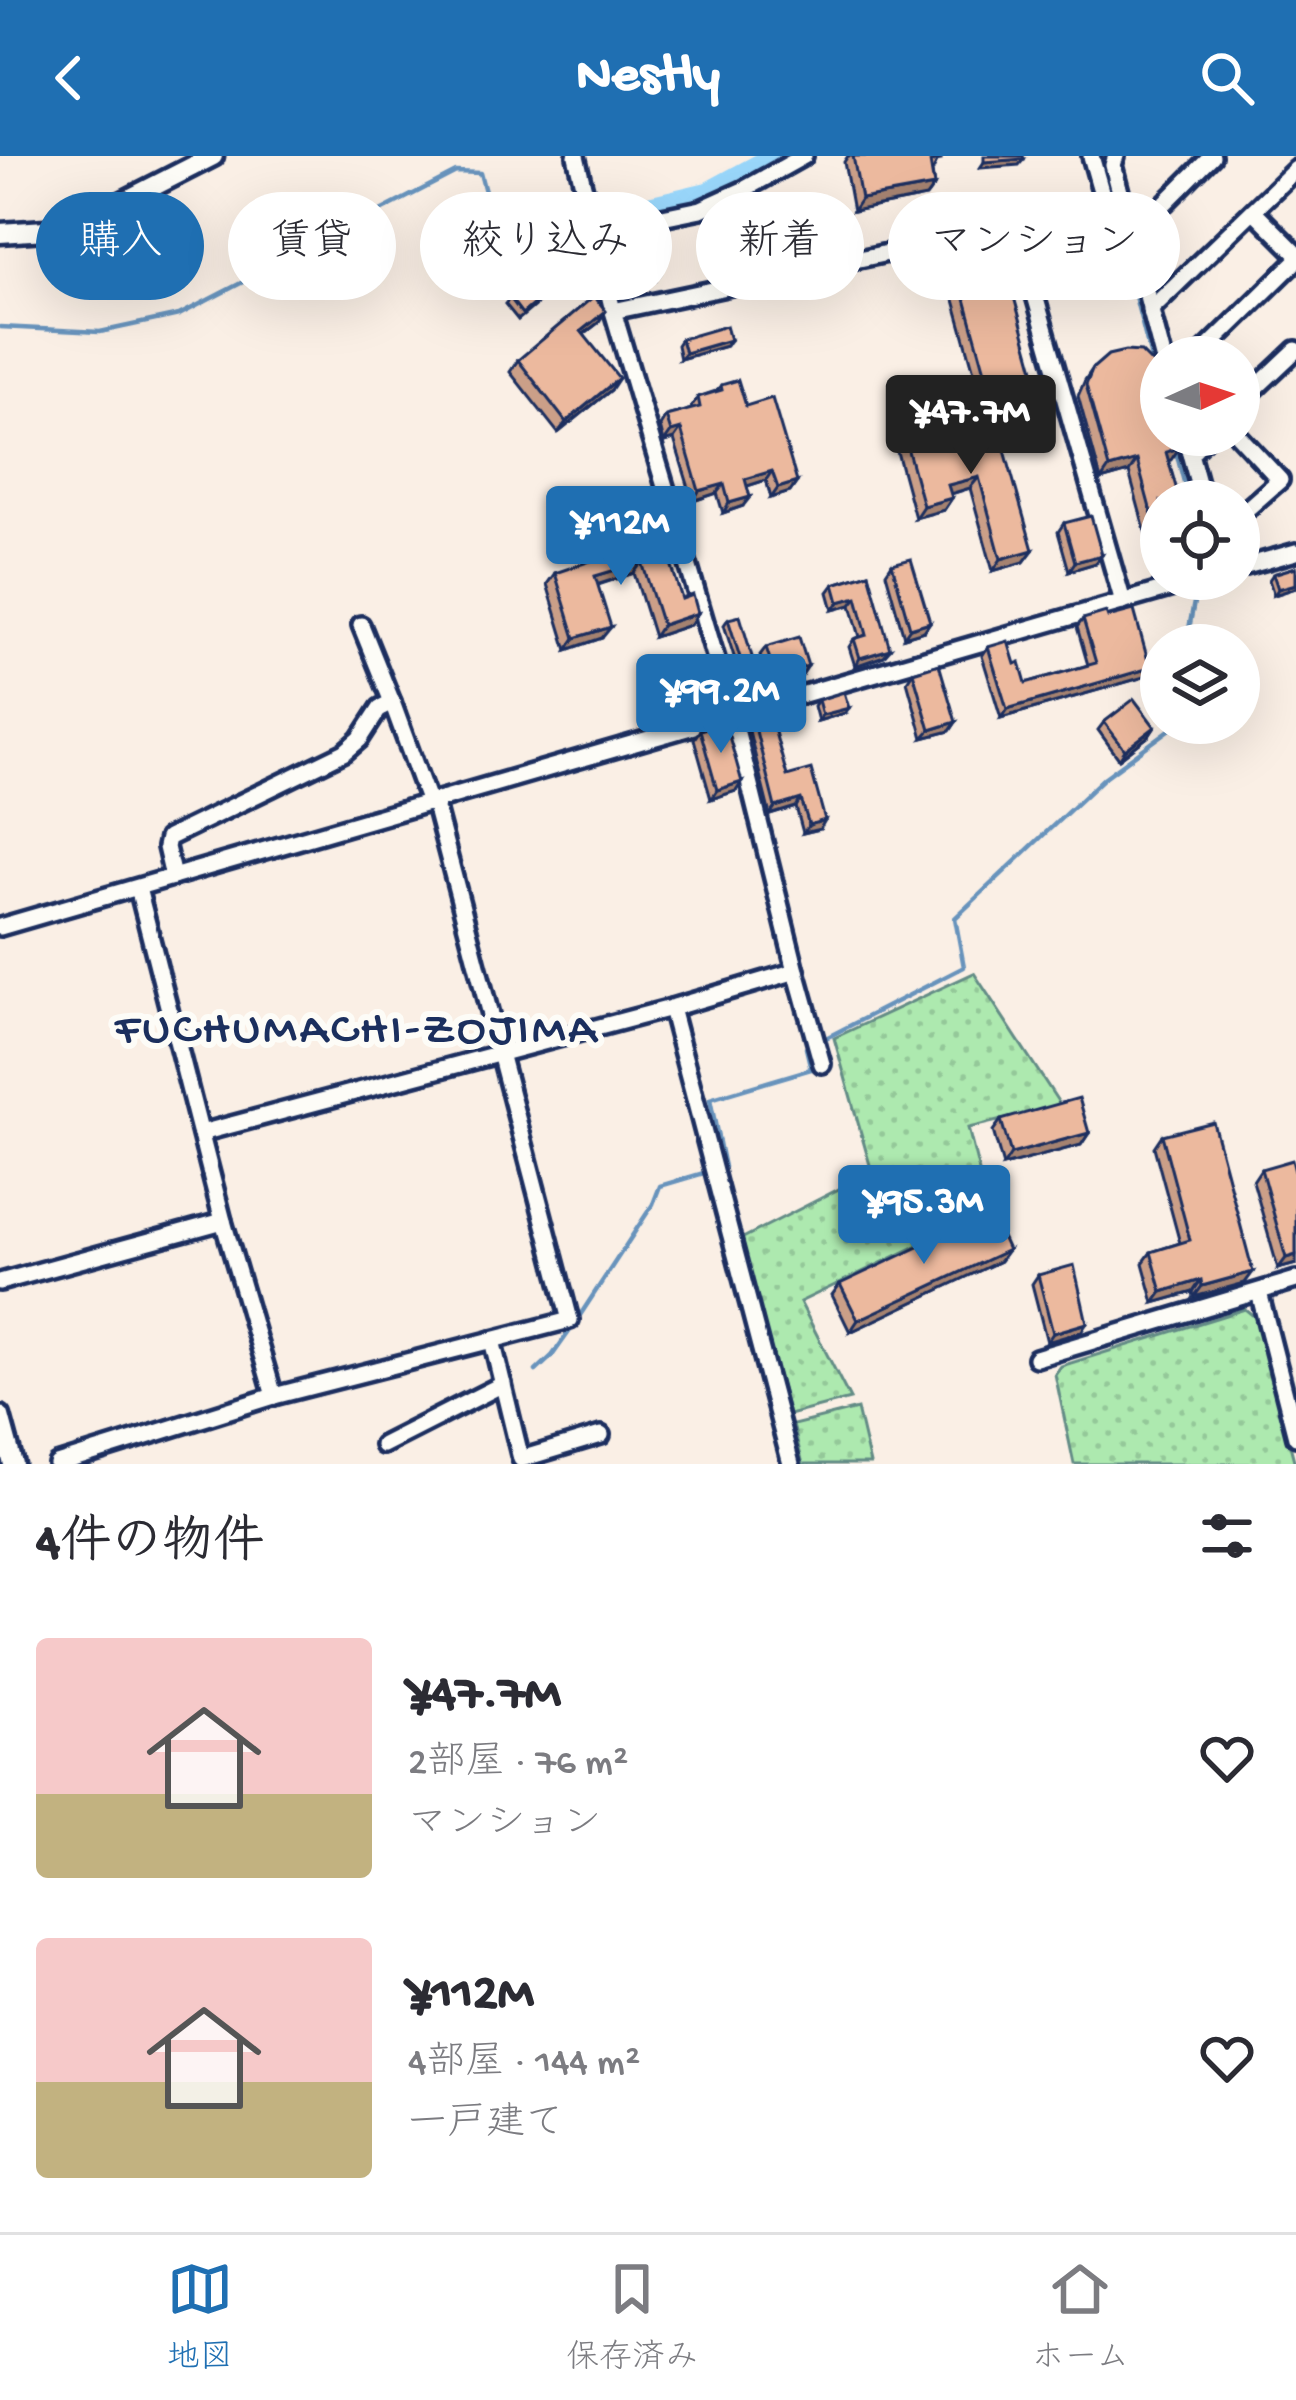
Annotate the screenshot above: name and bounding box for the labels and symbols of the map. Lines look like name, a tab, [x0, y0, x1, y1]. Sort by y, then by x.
north arrow	[1140, 336, 1260, 456]
pin: ¥47.7M	[873, 375, 1069, 477]
pin: ¥112M	[537, 486, 705, 588]
pin: ¥99.2M	[623, 654, 819, 756]
district label: FUCHUMACHI-ZOJIMA	[114, 1004, 599, 1061]
pin: ¥95.3M	[826, 1165, 1022, 1267]

